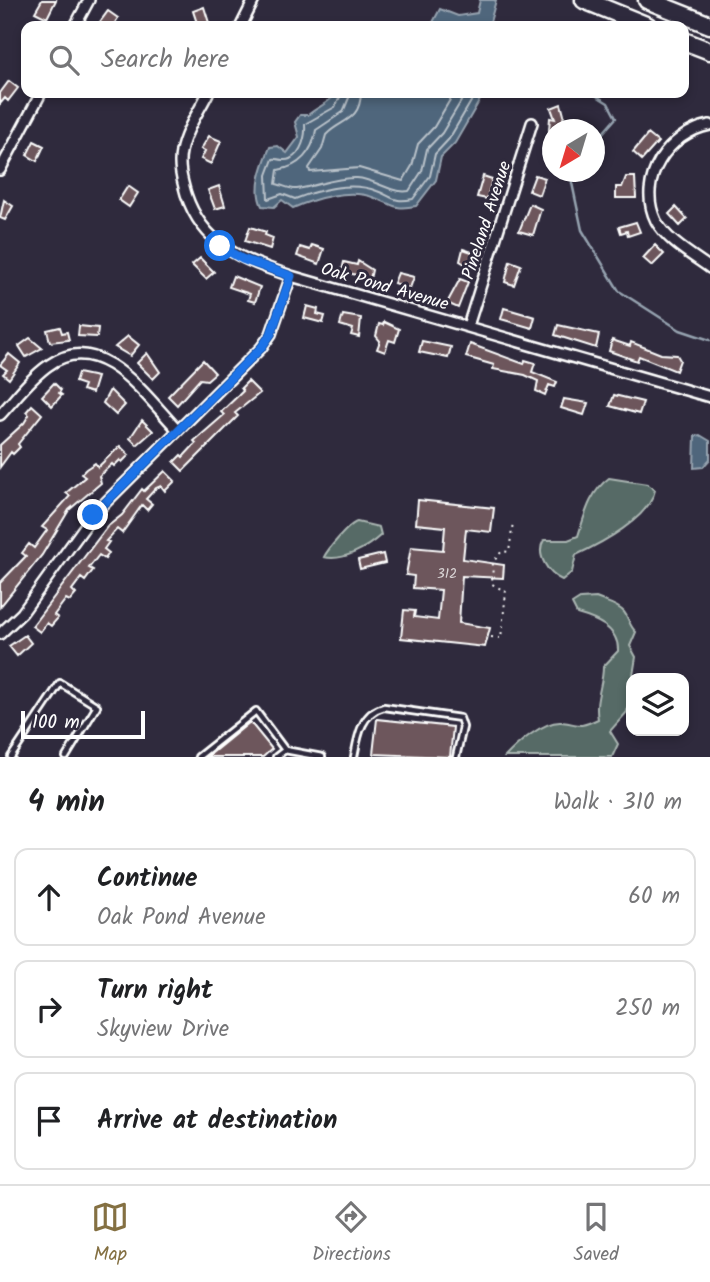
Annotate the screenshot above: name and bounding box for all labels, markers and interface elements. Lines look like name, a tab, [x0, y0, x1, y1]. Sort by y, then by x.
search box	[21, 21, 689, 98]
text: Search here	[101, 39, 229, 81]
icon: search	[45, 41, 83, 79]
north arrow	[542, 119, 605, 182]
street label: Pineland Avenue	[455, 157, 520, 284]
route start	[204, 230, 235, 261]
street label: Oak Pond Avenue	[317, 255, 452, 320]
route end	[77, 499, 108, 530]
house number: 312	[437, 563, 457, 585]
map controls	[626, 673, 689, 736]
button: layers	[626, 673, 689, 736]
scale bar	[21, 708, 145, 740]
text: 100 m	[32, 708, 80, 738]
text: 4 min	[28, 779, 105, 827]
text: Walk · 310 m	[554, 785, 682, 821]
text: Continue	[97, 858, 198, 900]
icon: ahead	[30, 878, 68, 916]
text: 60 m	[628, 879, 680, 915]
text: Oak Pond Avenue	[97, 900, 265, 936]
text: Turn right	[97, 970, 213, 1012]
icon: right	[30, 990, 68, 1028]
text: 250 m	[615, 991, 680, 1027]
text: Skyview Drive	[97, 1012, 229, 1048]
text: Arrive at destination	[97, 1100, 337, 1142]
icon: arrive	[30, 1102, 68, 1140]
tab: Map	[91, 1198, 129, 1270]
tab: Directions	[312, 1198, 391, 1270]
tab: Saved	[574, 1198, 619, 1270]

